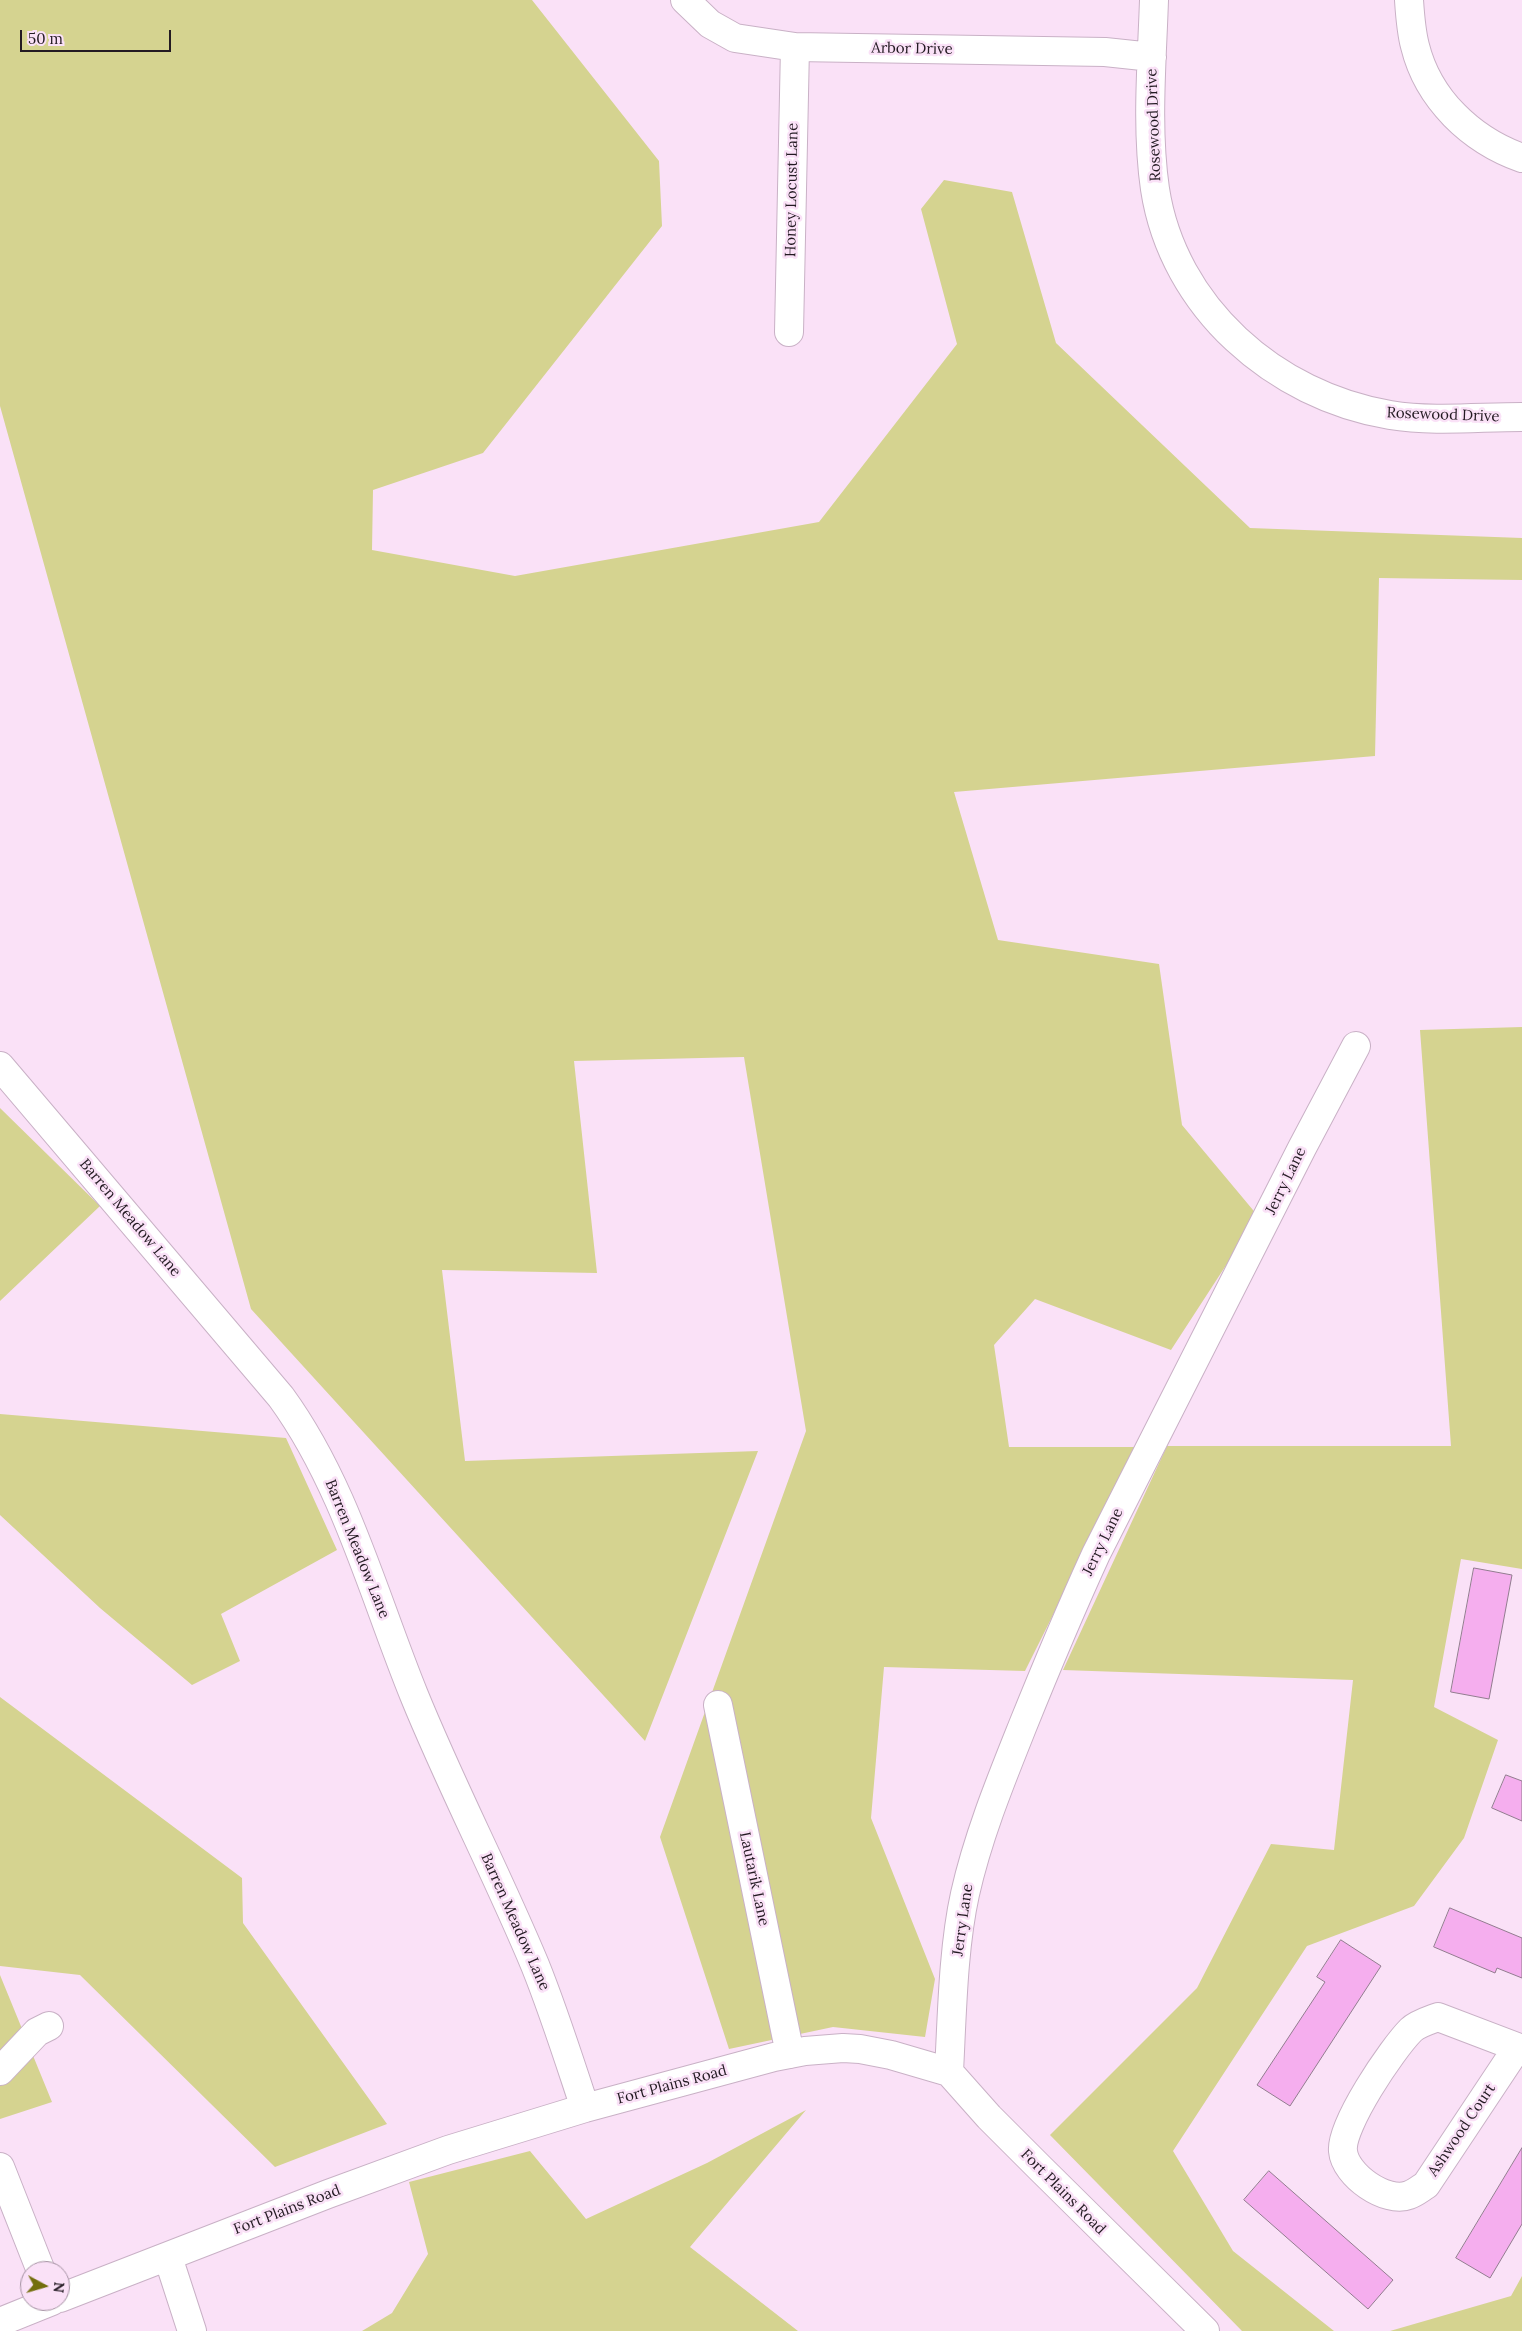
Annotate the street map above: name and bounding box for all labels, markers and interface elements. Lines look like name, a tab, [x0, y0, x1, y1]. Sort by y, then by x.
scale bar	[22, 20, 174, 52]
text: 50 m	[28, 29, 63, 48]
street label: Arbor Drive	[871, 39, 953, 59]
street label: Rosewood Drive	[1143, 68, 1165, 182]
street label: Honey Locust Lane	[782, 123, 802, 257]
street label: Rosewood Drive	[1386, 404, 1500, 426]
street label: Jerry Lane	[1262, 1144, 1310, 1218]
street label: Barren Meadow Lane	[75, 1155, 185, 1281]
street label: Barren Meadow Lane	[321, 1477, 393, 1621]
street label: Jerry Lane	[1079, 1505, 1127, 1579]
street label: Lautarik Lane	[735, 1830, 773, 1928]
street label: Barren Meadow Lane	[477, 1851, 553, 1993]
street label: Jerry Lane	[949, 1883, 977, 1957]
street label: Fort Plains Road	[615, 2062, 729, 2108]
street label: Ashwood Court	[1424, 2080, 1500, 2180]
street label: Fort Plains Road	[1017, 2146, 1109, 2238]
street label: Fort Plains Road	[231, 2181, 343, 2239]
north arrow	[20, 2261, 70, 2311]
text: N	[49, 2281, 68, 2294]

